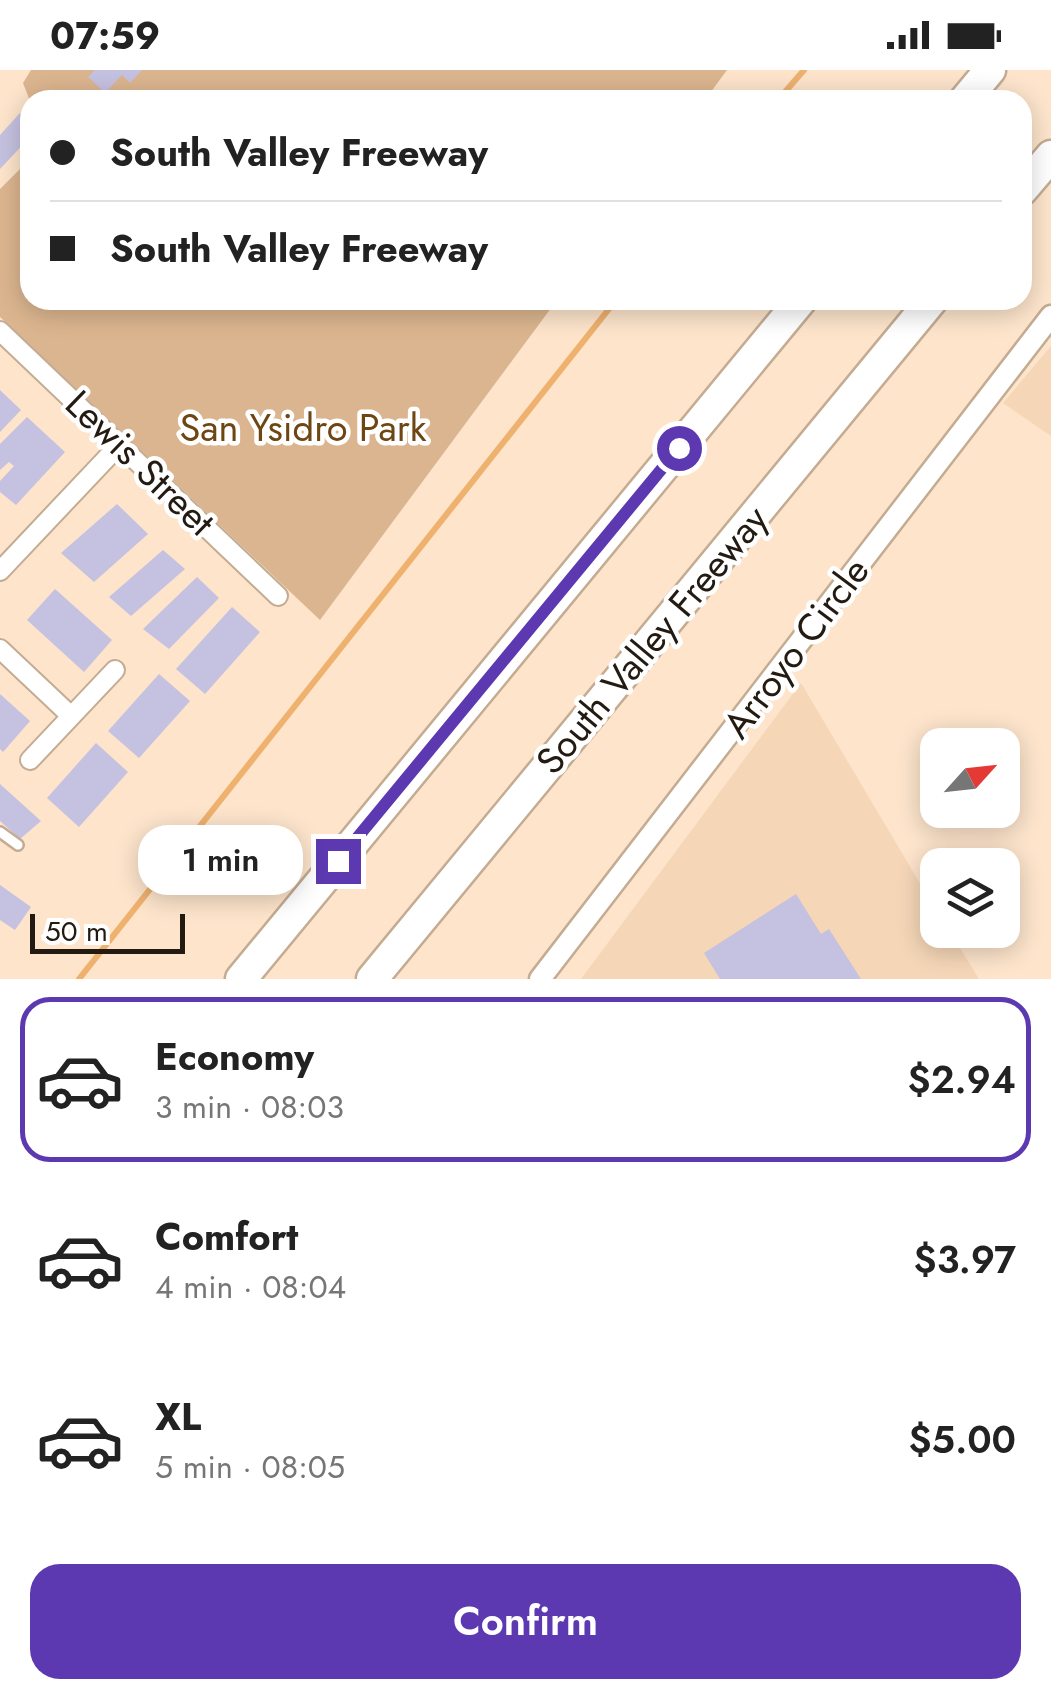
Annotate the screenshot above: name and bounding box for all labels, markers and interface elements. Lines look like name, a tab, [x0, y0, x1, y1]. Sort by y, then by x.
text: 07:59	[50, 8, 160, 63]
text: South Valley Freeway	[110, 125, 488, 180]
text: South Valley Freeway	[110, 221, 488, 276]
street label: Lewis Street	[53, 377, 228, 548]
park label: San Ysidro Park	[179, 400, 427, 455]
route start	[657, 426, 702, 471]
street label: South Valley Freeway	[523, 493, 781, 786]
street label: Arroyo Circle	[709, 546, 882, 750]
north arrow	[920, 728, 1020, 828]
map controls	[920, 728, 1020, 948]
callout: 1 min	[138, 826, 303, 896]
text: 1 min	[182, 837, 259, 883]
route end	[316, 839, 361, 884]
button: layers	[920, 848, 1020, 948]
scale bar	[30, 909, 185, 954]
text: 50 m	[45, 911, 108, 952]
text: Economy	[155, 1029, 314, 1084]
icon: car	[35, 1035, 125, 1125]
text: $2.94	[908, 1052, 1016, 1107]
text: 3 min · 08:03	[155, 1084, 344, 1130]
text: Comfort	[155, 1209, 298, 1264]
icon: car	[35, 1215, 125, 1305]
text: $3.97	[914, 1232, 1016, 1287]
text: 4 min · 08:04	[155, 1264, 346, 1310]
text: XL	[155, 1389, 201, 1444]
icon: car	[35, 1395, 125, 1485]
text: $5.00	[908, 1412, 1016, 1467]
text: 5 min · 08:05	[155, 1444, 345, 1490]
button: Confirm	[30, 1564, 1021, 1679]

